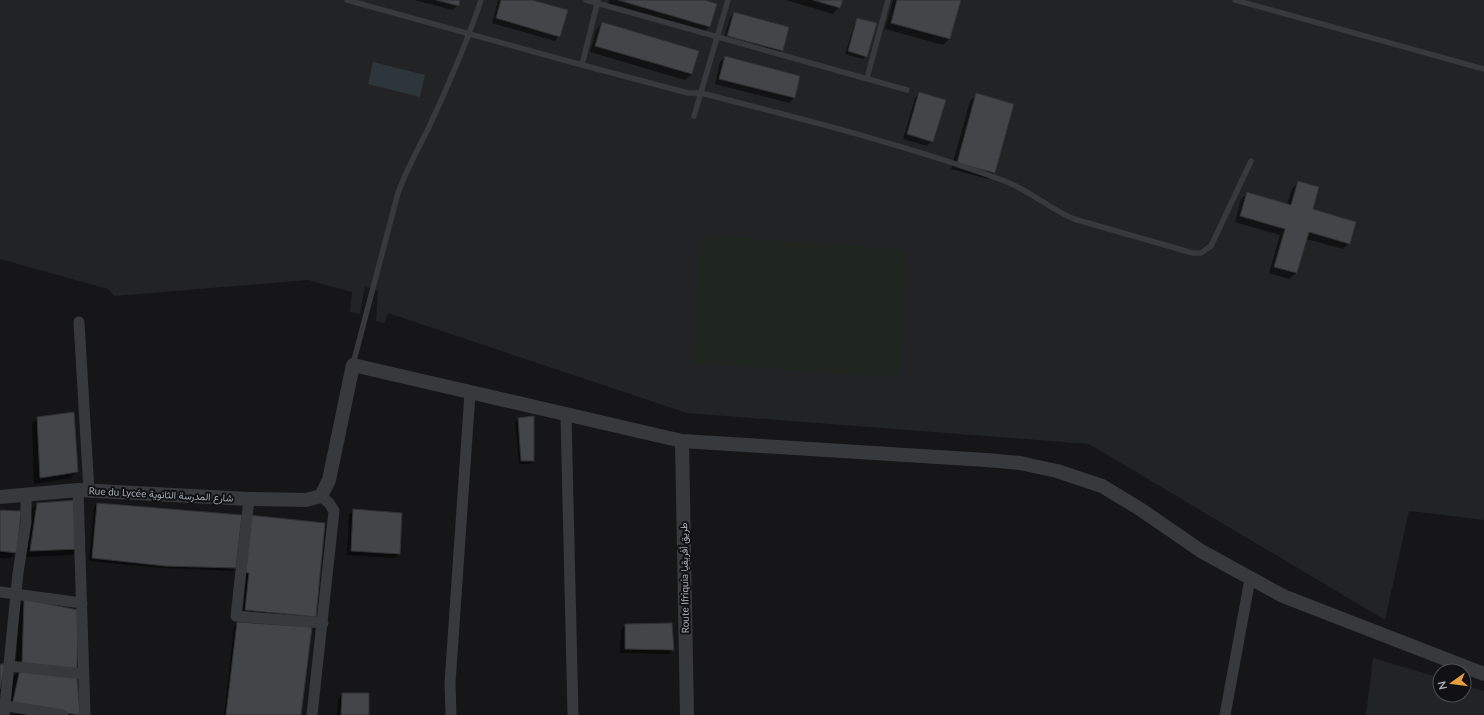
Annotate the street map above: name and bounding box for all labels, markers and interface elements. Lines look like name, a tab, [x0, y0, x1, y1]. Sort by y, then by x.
street label: Rue du Lycée شارع المدرسة الثانوية	[88, 484, 234, 505]
street label: Route Ifriquia طريق أفريقيا	[677, 522, 692, 633]
north arrow	[1432, 663, 1472, 703]
text: N	[1434, 680, 1449, 691]

